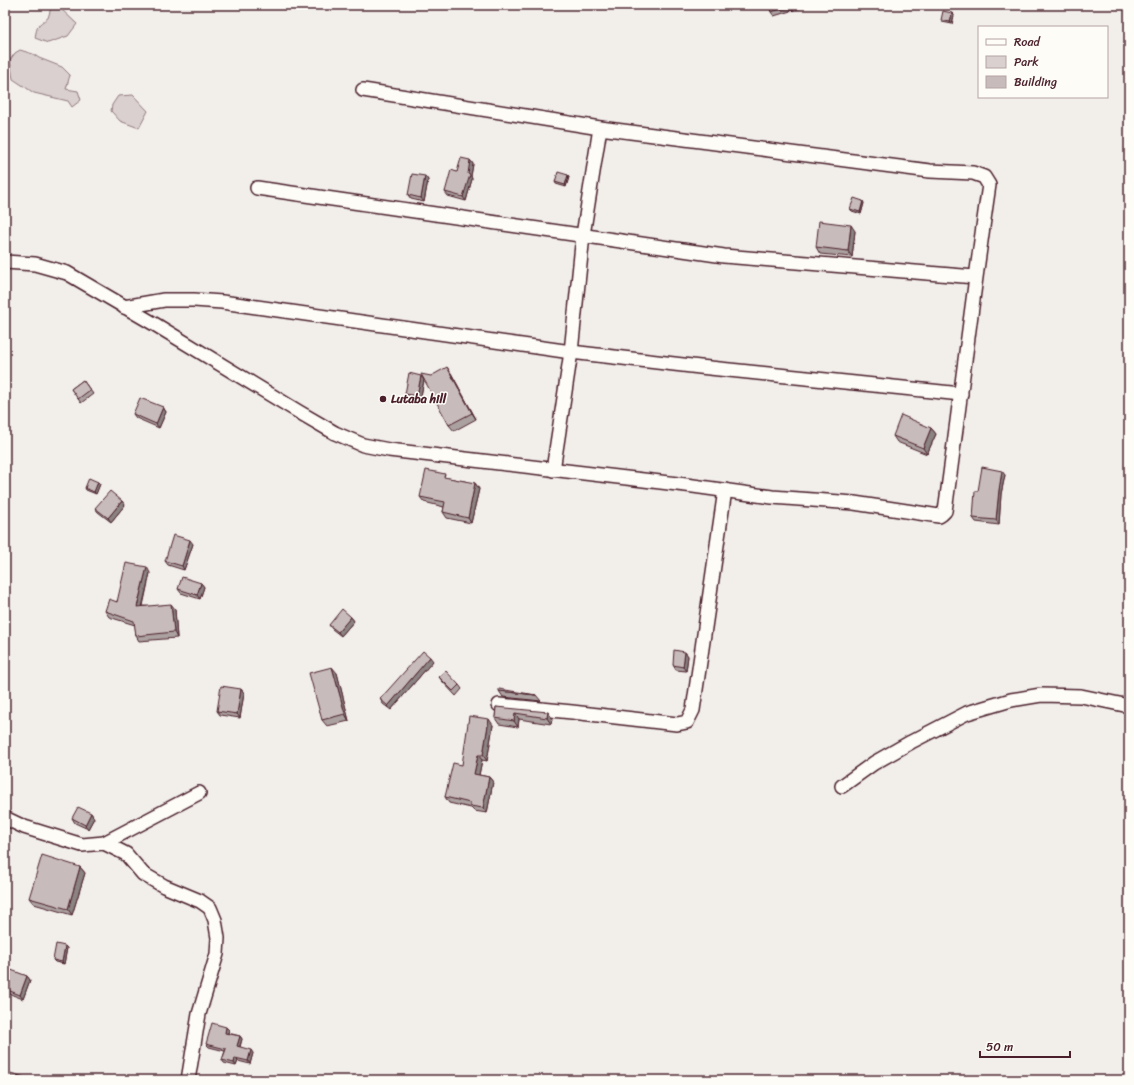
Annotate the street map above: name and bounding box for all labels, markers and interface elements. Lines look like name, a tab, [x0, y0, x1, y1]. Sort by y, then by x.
legend	[978, 26, 1108, 98]
text: Road	[1014, 31, 1041, 53]
text: Park	[1014, 51, 1039, 73]
text: Building	[1014, 71, 1057, 93]
place label: Lutaba hill	[391, 388, 447, 410]
marker: Lutaba hill	[378, 394, 388, 404]
scale bar	[980, 1033, 1070, 1059]
text: 50 m	[986, 1036, 1013, 1058]

